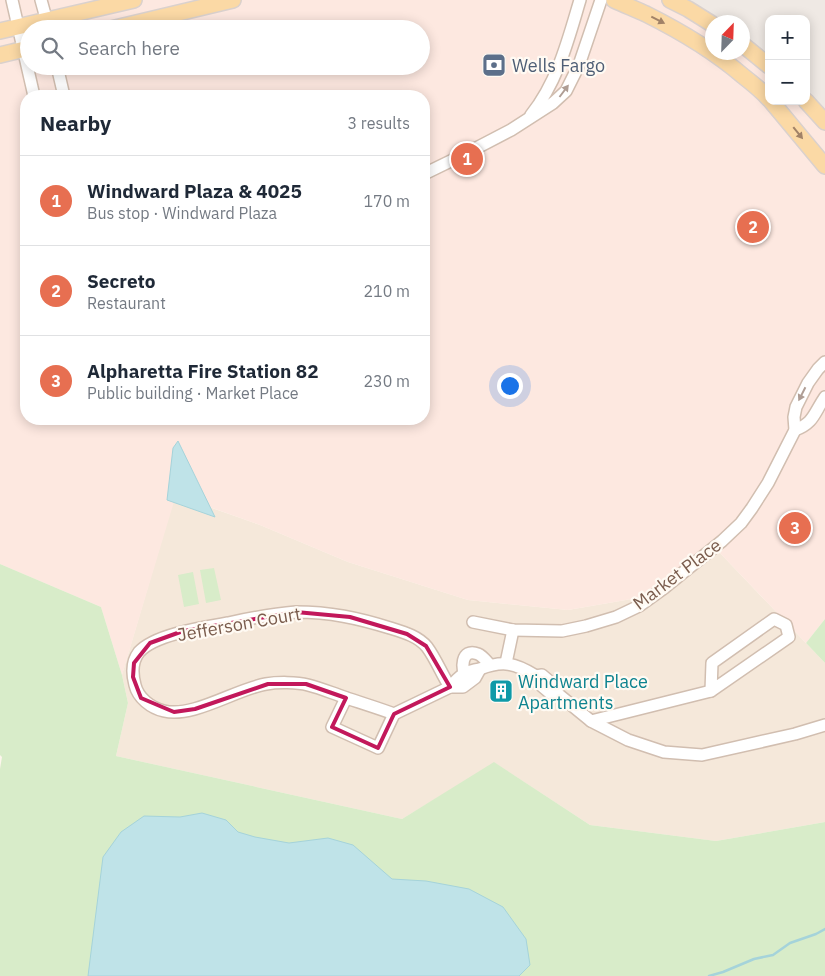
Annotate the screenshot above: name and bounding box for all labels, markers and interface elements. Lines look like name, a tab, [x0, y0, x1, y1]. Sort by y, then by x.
north arrow	[705, 15, 750, 60]
map controls	[765, 15, 810, 105]
button: +	[765, 15, 810, 60]
one-way arrow	[651, 16, 666, 24]
search box	[20, 20, 430, 75]
icon: search	[38, 34, 66, 62]
text: Search here	[78, 36, 180, 60]
bank icon: Wells Fargo	[481, 52, 507, 78]
place label: Wells Fargo	[512, 54, 605, 77]
button: −	[765, 60, 810, 105]
one-way arrow	[559, 84, 569, 98]
text: Nearby	[40, 109, 111, 137]
text: 3 results	[347, 113, 410, 133]
one-way arrow	[793, 127, 804, 140]
pin: 1	[451, 140, 483, 178]
text: Windward Plaza & 4025	[87, 179, 302, 203]
text: 1	[51, 191, 61, 211]
text: 170 m	[363, 191, 410, 211]
text: Bus stop · Windward Plaza	[87, 203, 277, 223]
pin: 2	[737, 208, 769, 246]
text: Secreto	[87, 269, 156, 293]
text: 2	[51, 281, 61, 301]
text: 210 m	[363, 281, 410, 301]
text: Restaurant	[87, 293, 166, 313]
text: Alpharetta Fire Station 82	[87, 359, 319, 383]
text: 3	[51, 371, 61, 391]
text: 230 m	[363, 371, 410, 391]
your location	[497, 373, 523, 399]
text: Public building · Market Place	[87, 383, 299, 403]
one-way arrow	[798, 386, 806, 401]
pin: 3	[779, 509, 811, 547]
street label: Market Place	[628, 533, 726, 615]
street label: Jefferson Court	[175, 602, 303, 646]
place label: Windward Place Apartments	[518, 670, 648, 714]
building icon: Windward Place Apartments	[488, 678, 514, 704]

